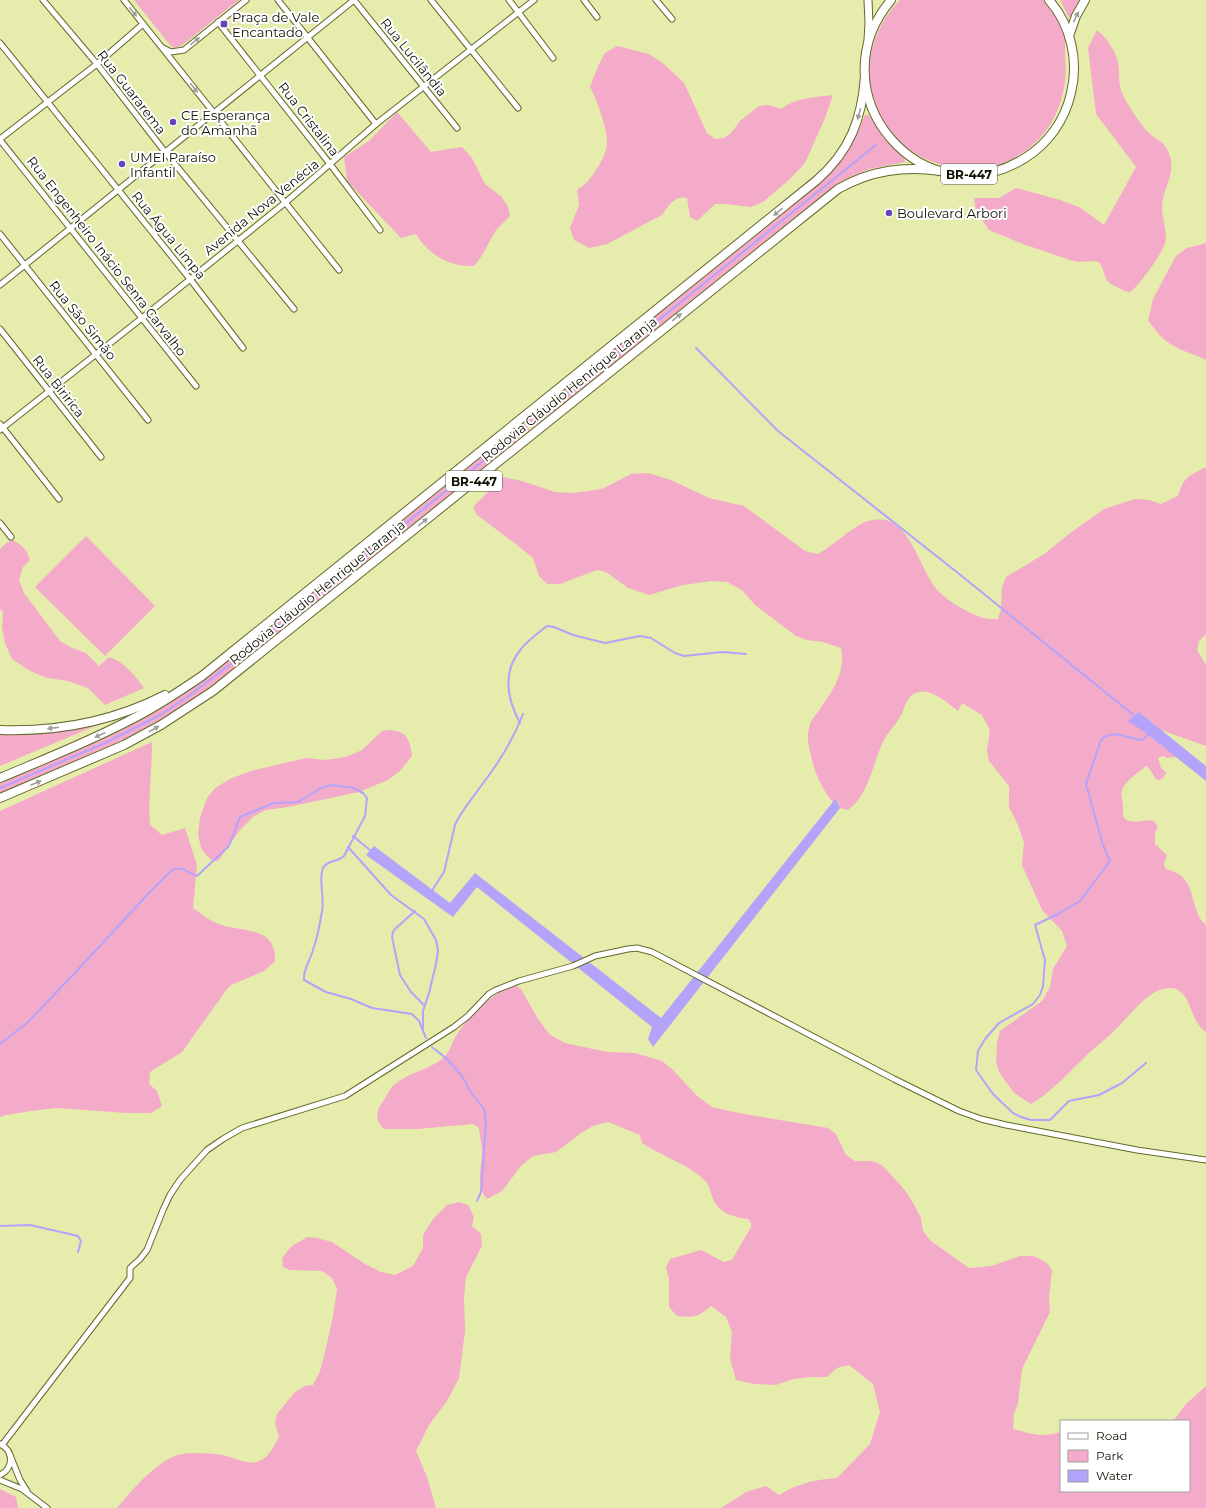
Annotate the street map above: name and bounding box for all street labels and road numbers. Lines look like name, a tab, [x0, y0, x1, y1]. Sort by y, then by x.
street label: Rua Lucilândia	[378, 15, 450, 99]
street label: Rua Guararema	[94, 47, 170, 137]
street label: Rua Cristalina	[275, 79, 343, 159]
street label: Rua Engenheiro Inácio Senra Carvalho	[24, 153, 190, 359]
street label: Avenida Nova Venécia	[200, 156, 322, 258]
road number: BR-447	[941, 164, 997, 184]
street label: Rua Água Limpa	[129, 188, 209, 282]
street label: Rua São Simão	[46, 277, 120, 363]
street label: Rodovia Cláudio Henrique Laranja	[478, 313, 660, 465]
street label: Rua Biririca	[30, 352, 88, 420]
road number: BR-447	[446, 471, 502, 491]
street label: Rodovia Cláudio Henrique Laranja	[226, 516, 408, 668]

